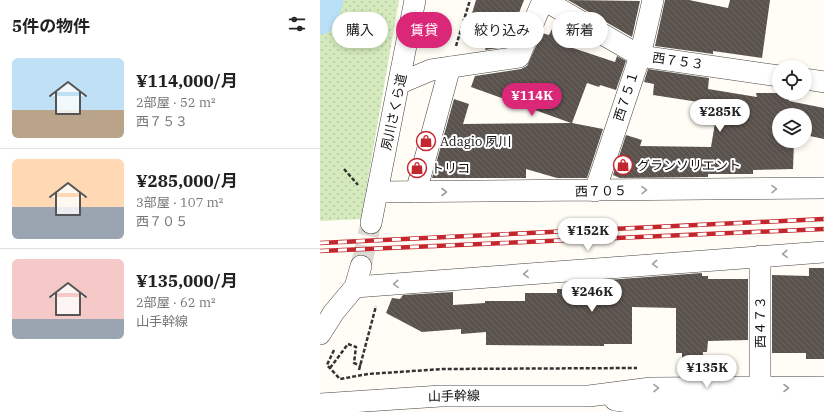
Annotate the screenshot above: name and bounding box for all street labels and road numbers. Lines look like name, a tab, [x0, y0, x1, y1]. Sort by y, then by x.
street label: 西７５３	[651, 49, 705, 73]
street label: 西７５１	[610, 69, 642, 123]
street label: 夙川さくら道	[378, 72, 410, 152]
street label: 西７０５	[575, 182, 627, 200]
street label: 西４７３	[752, 296, 769, 348]
street label: 山手幹線	[428, 387, 480, 405]

